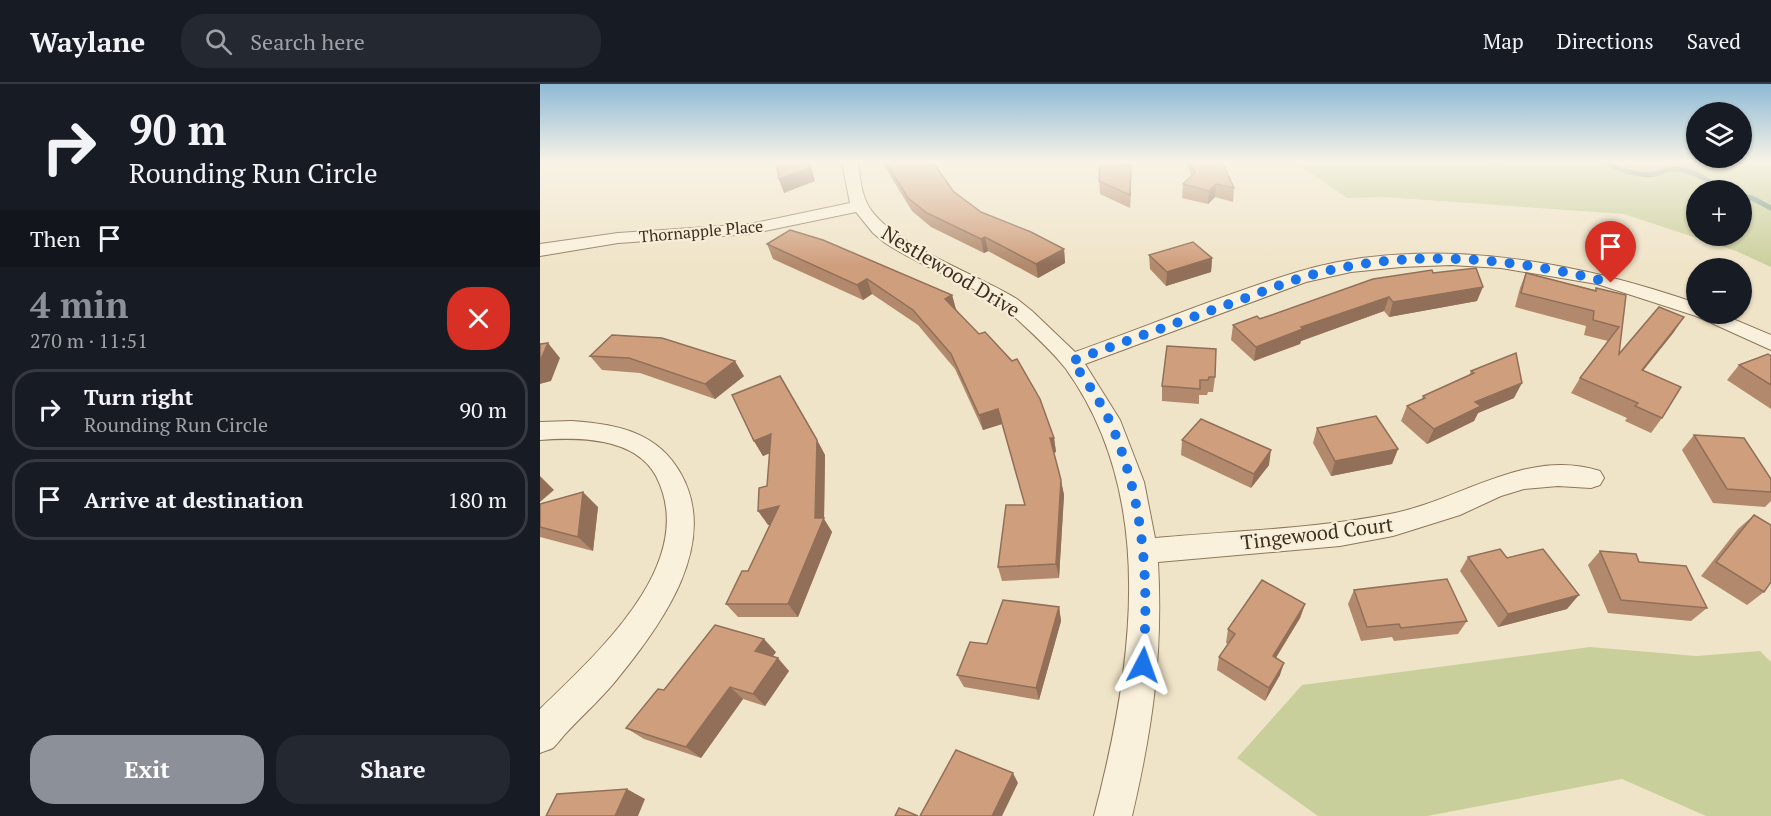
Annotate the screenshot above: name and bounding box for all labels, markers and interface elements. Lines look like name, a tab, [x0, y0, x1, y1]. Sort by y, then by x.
search box	[181, 14, 601, 68]
text: Waylane	[30, 23, 145, 60]
icon: search	[202, 25, 235, 58]
text: Search here	[250, 27, 365, 56]
text: Map	[1483, 27, 1524, 55]
text: Directions	[1557, 27, 1654, 55]
text: Saved	[1687, 27, 1741, 55]
text: 90 m	[129, 101, 227, 157]
map controls	[1686, 102, 1752, 324]
button: layers	[1686, 102, 1752, 168]
icon: right	[30, 108, 108, 186]
text: Rounding Run Circle	[129, 155, 378, 191]
button: +	[1686, 180, 1752, 246]
street label: Thornapple Place	[638, 215, 764, 247]
street label: Nestlewood Drive	[877, 219, 1025, 323]
pin	[1585, 221, 1636, 283]
icon: arrive	[93, 222, 126, 255]
text: Then	[30, 224, 81, 253]
icon: arrive	[1594, 230, 1627, 263]
button: −	[1686, 258, 1752, 324]
text: 4 min	[30, 281, 128, 328]
button: close	[447, 287, 510, 350]
text: 270 m · 11:51	[30, 327, 148, 354]
text: Turn right	[84, 382, 193, 411]
icon: right	[33, 393, 66, 426]
text: 90 m	[459, 395, 507, 424]
text: Rounding Run Circle	[84, 411, 268, 438]
icon: arrive	[33, 483, 66, 516]
text: Arrive at destination	[84, 485, 303, 514]
text: 180 m	[447, 485, 507, 514]
street label: Tingewood Court	[1239, 510, 1395, 556]
position arrow	[1111, 633, 1175, 697]
button: Exit	[30, 735, 264, 804]
button: Share	[276, 735, 510, 804]

